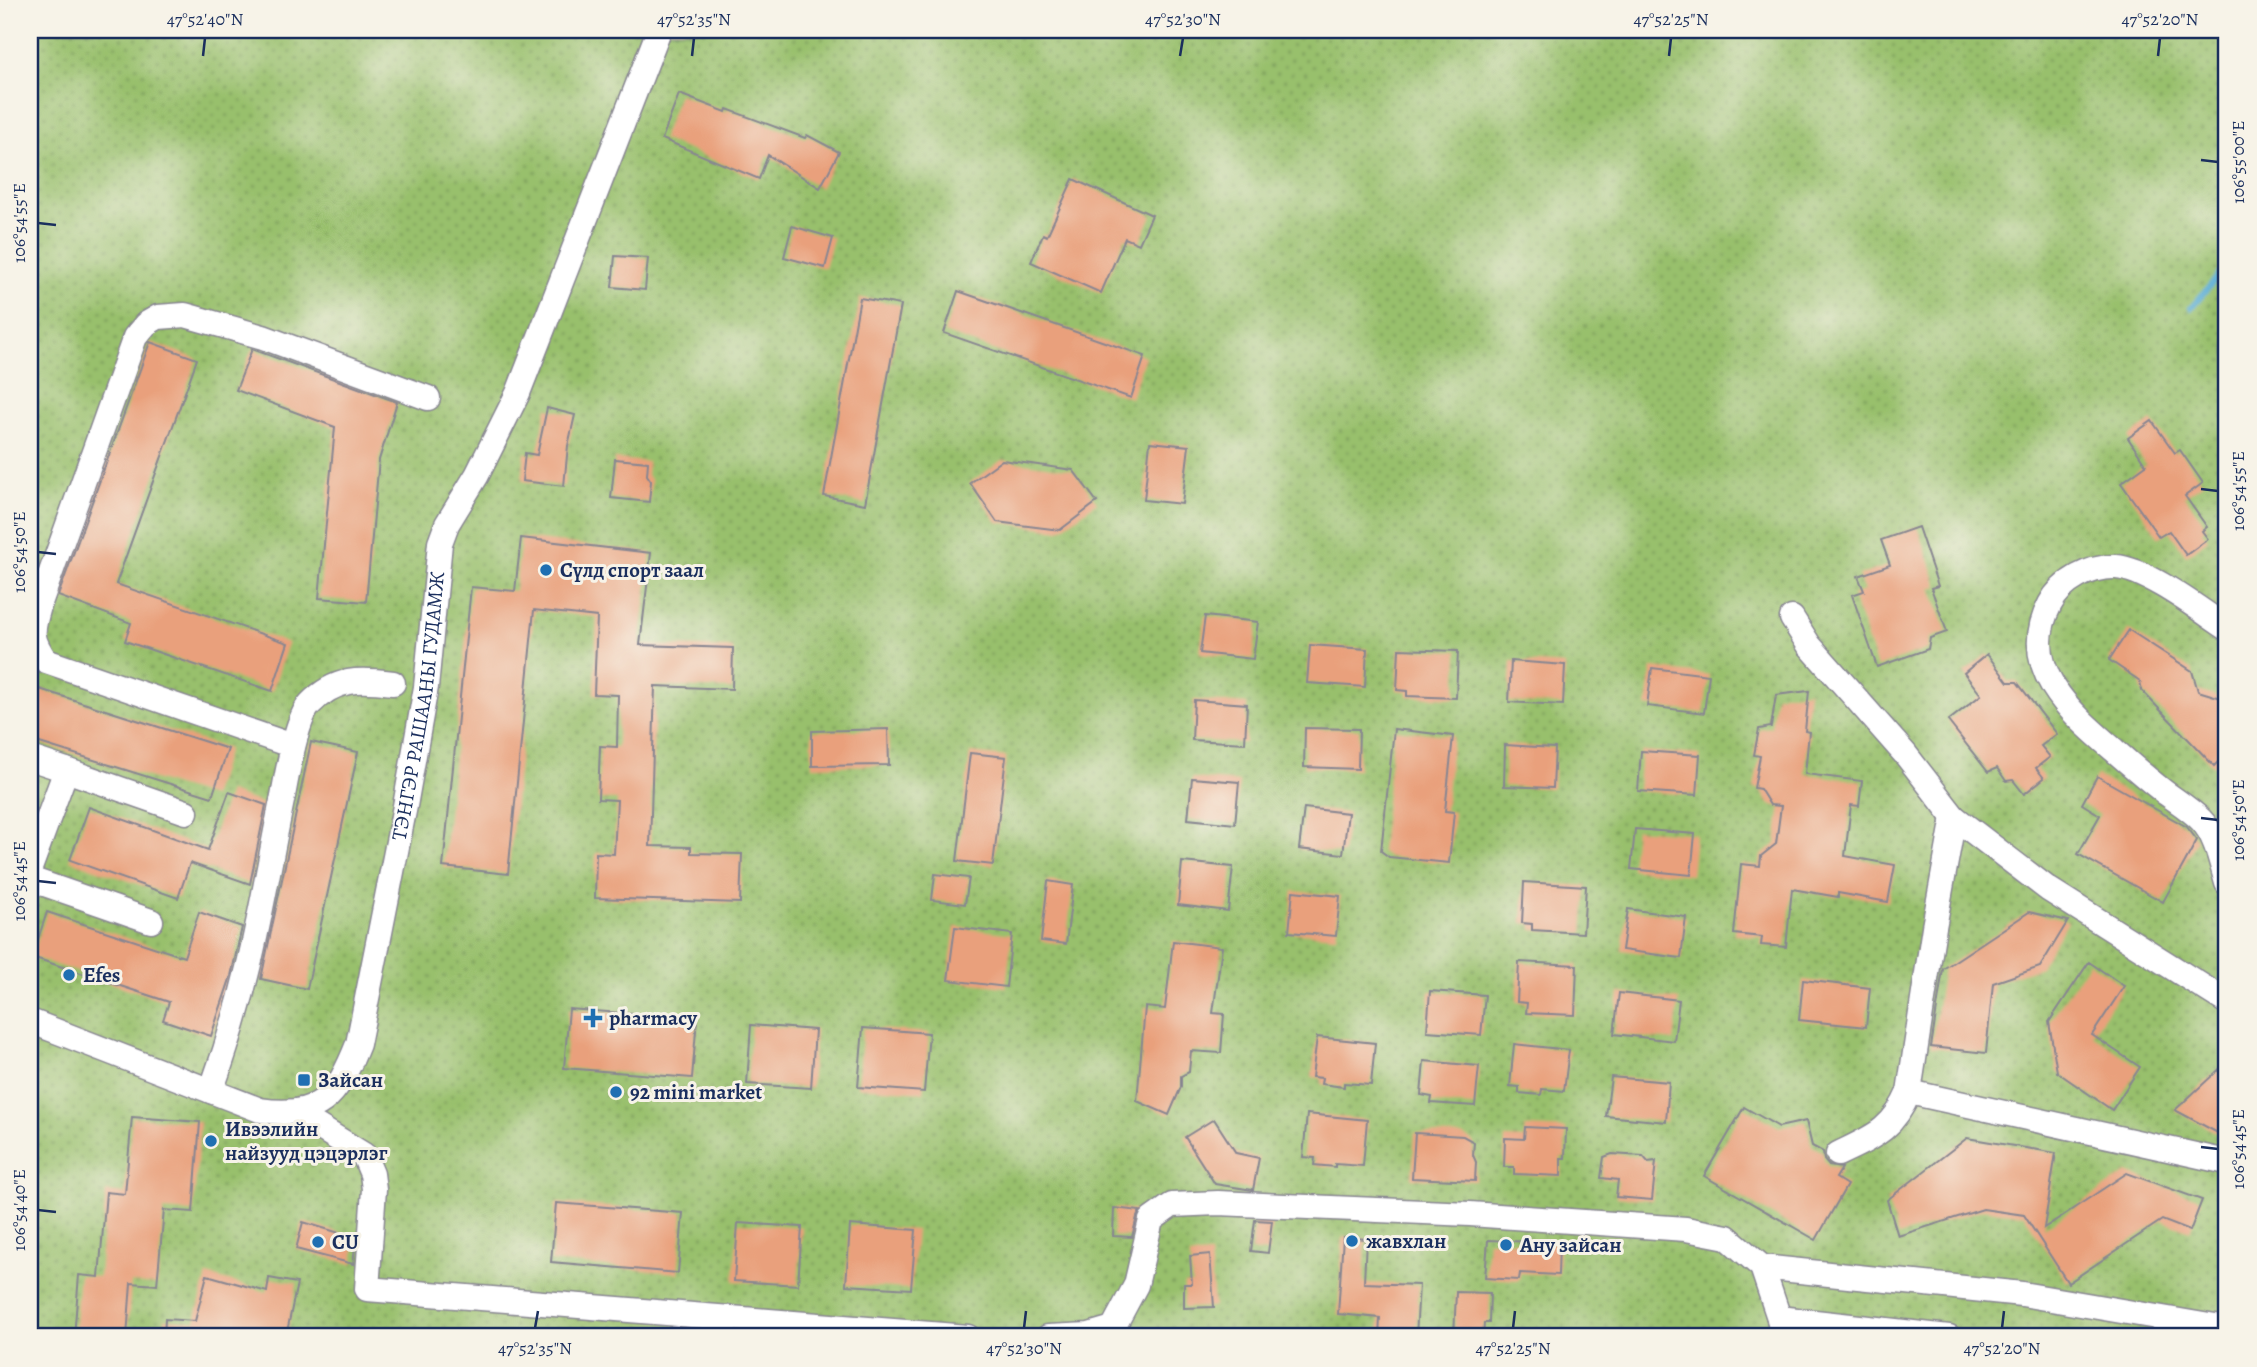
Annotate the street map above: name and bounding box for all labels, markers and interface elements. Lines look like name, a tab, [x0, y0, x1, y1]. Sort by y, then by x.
text: 47°52'40"N	[167, 7, 243, 31]
text: 47°52'35"N	[657, 7, 731, 31]
text: 47°52'30"N	[1145, 7, 1221, 31]
text: 47°52'25"N	[1633, 7, 1709, 31]
text: 47°52'20"N	[2121, 7, 2199, 31]
text: 106°55'00"E	[2226, 120, 2250, 204]
text: 106°54'55"E	[7, 183, 31, 263]
text: 106°54'55"E	[2226, 451, 2250, 531]
text: 106°54'50"E	[7, 511, 31, 593]
place label: Сүлд спорт заал	[560, 556, 704, 584]
marker: Сүлд спорт заал	[538, 562, 554, 578]
street label: ТЭНГЭР РАШААНЫ ГУДАМЖ	[385, 570, 451, 843]
text: 106°54'50"E	[2226, 779, 2250, 861]
text: 106°54'45"E	[7, 841, 31, 921]
place label: Efes	[83, 961, 120, 989]
marker: Efes	[61, 967, 77, 983]
place label: pharmacy	[609, 1004, 698, 1032]
marker: pharmacy	[583, 1008, 603, 1028]
place label: Зайсан	[318, 1066, 383, 1094]
marker: Зайсан	[296, 1072, 312, 1088]
place label: 92 mini market	[630, 1078, 762, 1106]
marker: 92 mini market	[608, 1084, 624, 1100]
text: 106°54'45"E	[2226, 1109, 2250, 1189]
place label: Ивээлийн найзууд цэцэрлэг	[225, 1115, 388, 1167]
marker: Ивээлийн найзууд цэцэрлэг	[203, 1133, 219, 1149]
text: 106°54'40"E	[7, 1169, 31, 1251]
place label: жавхлан	[1366, 1227, 1446, 1255]
place label: CU	[332, 1228, 359, 1256]
place label: Ану зайсан	[1519, 1231, 1622, 1259]
marker: жавхлан	[1344, 1233, 1360, 1249]
marker: CU	[310, 1234, 326, 1250]
marker: Ану зайсан	[1498, 1237, 1514, 1253]
text: 47°52'35"N	[498, 1336, 572, 1360]
text: 47°52'30"N	[986, 1336, 1062, 1360]
text: 47°52'25"N	[1475, 1336, 1551, 1360]
text: 47°52'20"N	[1963, 1336, 2041, 1360]

